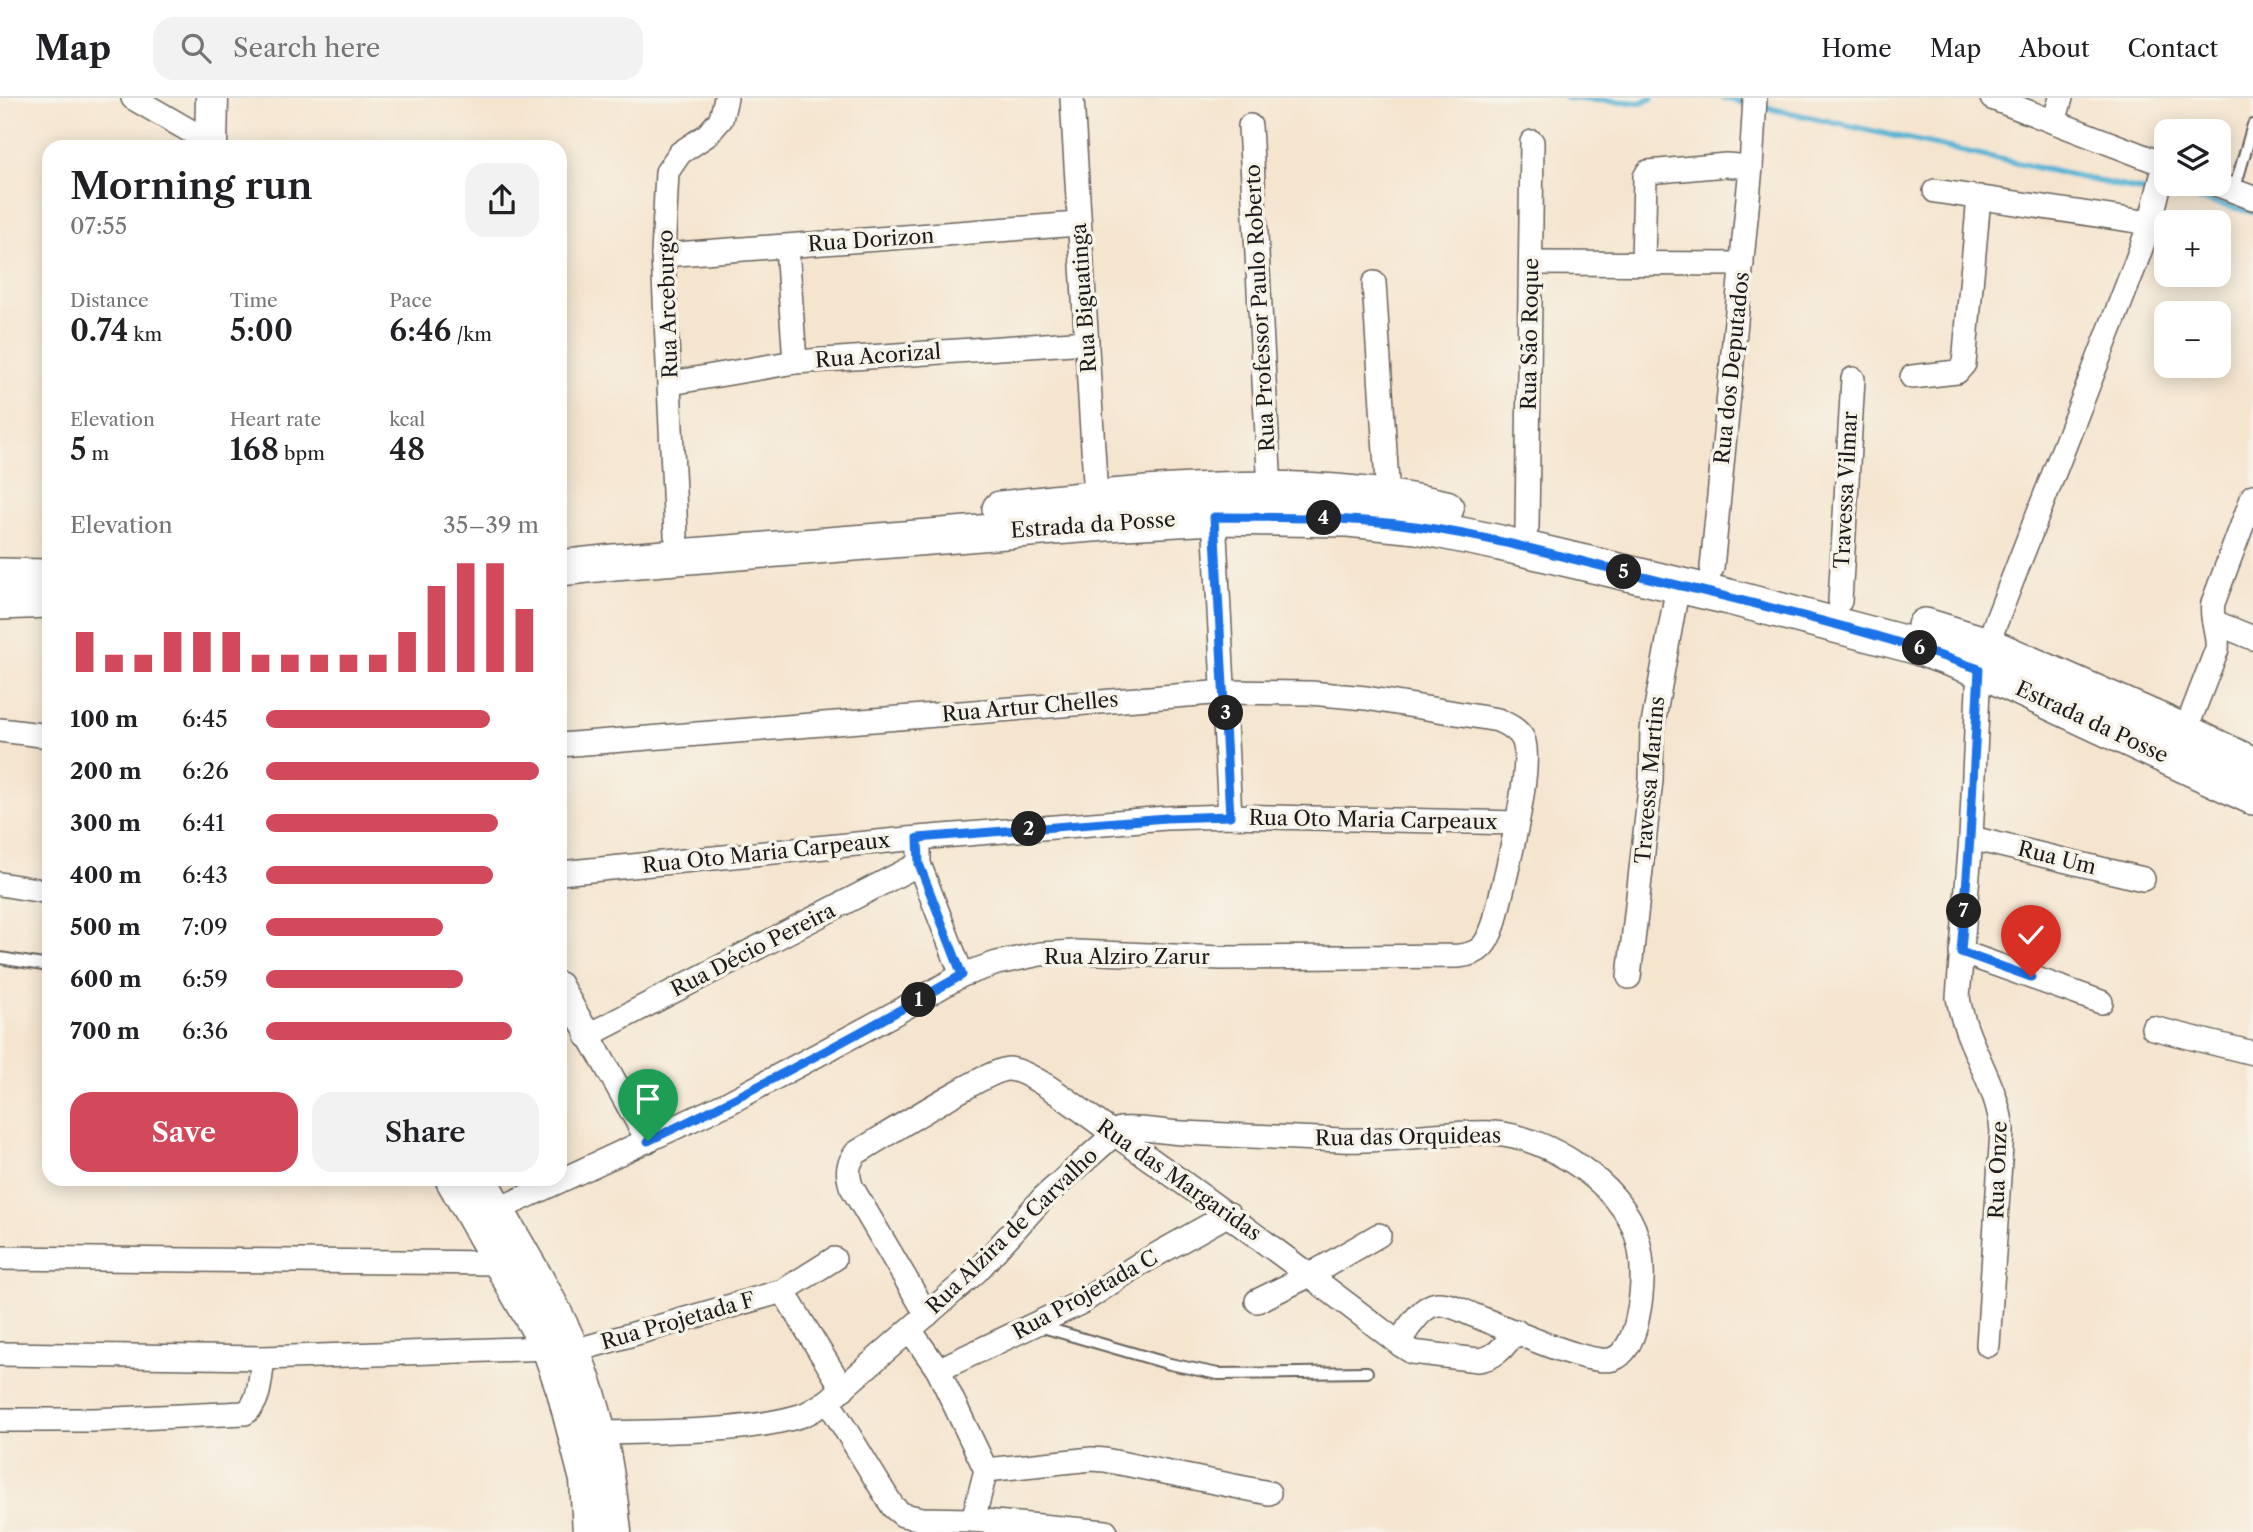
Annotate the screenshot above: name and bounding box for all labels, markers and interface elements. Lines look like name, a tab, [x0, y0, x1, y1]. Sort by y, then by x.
search box	[153, 17, 643, 80]
text: Map	[35, 28, 111, 69]
icon: search	[177, 29, 215, 67]
text: Search here	[233, 32, 380, 64]
text: Home	[1821, 34, 1892, 63]
text: Map	[1930, 34, 1981, 63]
text: About	[2019, 34, 2090, 63]
text: Contact	[2128, 34, 2218, 63]
map controls	[2154, 119, 2231, 378]
button: layers	[2154, 119, 2231, 196]
text: Morning run	[70, 162, 313, 209]
button: share	[465, 163, 539, 237]
street label: Rua Professor Paulo Roberto	[1239, 164, 1280, 453]
button: +	[2154, 210, 2231, 287]
text: 07:55	[70, 212, 127, 240]
street label: Rua Biguatinga	[1066, 222, 1101, 374]
street label: Rua Dorizon	[807, 223, 935, 256]
street label: Rua Arceburgo	[652, 229, 683, 379]
street label: Rua São Roque	[1516, 258, 1543, 410]
street label: Rua dos Deputados	[1709, 271, 1754, 465]
text: Distance	[70, 289, 149, 312]
text: Time	[230, 289, 278, 312]
text: Pace	[389, 289, 432, 312]
button: −	[2154, 301, 2231, 378]
text: 0.74	[70, 312, 128, 349]
text: 5:00	[230, 312, 293, 349]
text: 6:46	[389, 312, 451, 349]
text: km	[128, 323, 162, 346]
text: /km	[451, 323, 492, 346]
street label: Rua Acorizal	[814, 339, 942, 372]
text: Elevation	[70, 408, 155, 431]
text: Heart rate	[230, 408, 321, 431]
text: kcal	[389, 408, 425, 431]
street label: Travessa Vilmar	[1829, 411, 1862, 569]
text: 5	[70, 431, 86, 468]
text: 168	[230, 431, 279, 468]
text: 48	[389, 431, 425, 468]
text: m	[86, 442, 109, 465]
text: bpm	[279, 442, 325, 465]
pin: 4	[1306, 500, 1342, 536]
street label: Estrada da Posse	[1010, 506, 1176, 543]
text: 4	[1318, 506, 1329, 529]
text: Elevation	[70, 511, 173, 539]
text: 35–39 m	[443, 511, 539, 539]
pin: 5	[1606, 554, 1642, 589]
text: 5	[1618, 560, 1629, 583]
pin: 6	[1902, 630, 1938, 666]
text: 6	[1914, 636, 1925, 659]
street label: Estrada da Posse	[2012, 675, 2172, 768]
street label: Rua Artur Chelles	[941, 686, 1119, 727]
street label: Travessa Martins	[1630, 695, 1669, 865]
pin: 3	[1208, 696, 1244, 730]
text: 3	[1220, 701, 1231, 724]
text: 100 m	[70, 705, 138, 733]
text: 6:45	[182, 705, 228, 733]
text: 200 m	[70, 757, 142, 785]
text: 6:26	[182, 757, 229, 785]
street label: Rua Oto Maria Carpeaux	[1248, 805, 1498, 834]
text: 300 m	[70, 809, 141, 837]
text: 6:41	[182, 809, 225, 837]
pin: 2	[1012, 812, 1046, 846]
text: 2	[1023, 817, 1034, 840]
street label: Rua Oto Maria Carpeaux	[641, 827, 892, 878]
street label: Rua Um	[2015, 836, 2099, 879]
text: 400 m	[70, 861, 142, 889]
text: 6:43	[182, 861, 228, 889]
pin: 7	[1946, 894, 1982, 928]
street label: Rua Décio Pereira	[666, 897, 840, 1002]
text: 7	[1959, 899, 1968, 922]
pin	[2001, 905, 2061, 977]
text: 500 m	[70, 913, 141, 941]
text: 7:09	[182, 913, 228, 941]
icon: check	[2012, 916, 2050, 954]
street label: Rua Alziro Zarur	[1044, 944, 1210, 969]
text: 600 m	[70, 965, 142, 993]
text: 6:59	[182, 965, 228, 993]
pin: 1	[902, 982, 936, 1018]
text: 1	[914, 988, 923, 1011]
text: 700 m	[70, 1017, 140, 1045]
text: 6:36	[182, 1017, 228, 1045]
pin	[618, 1069, 678, 1141]
icon: arrive	[629, 1080, 667, 1118]
button: Save	[70, 1092, 298, 1172]
button: Share	[312, 1092, 539, 1172]
street label: Rua das Margaridas	[1092, 1114, 1266, 1246]
street label: Rua Onze	[1983, 1121, 2012, 1219]
street label: Rua das Orquideas	[1315, 1122, 1501, 1151]
street label: Rua Alzira de Carvalho	[921, 1142, 1102, 1319]
street label: Rua Projetada C	[1008, 1244, 1162, 1345]
street label: Rua Projetada F	[598, 1286, 758, 1354]

